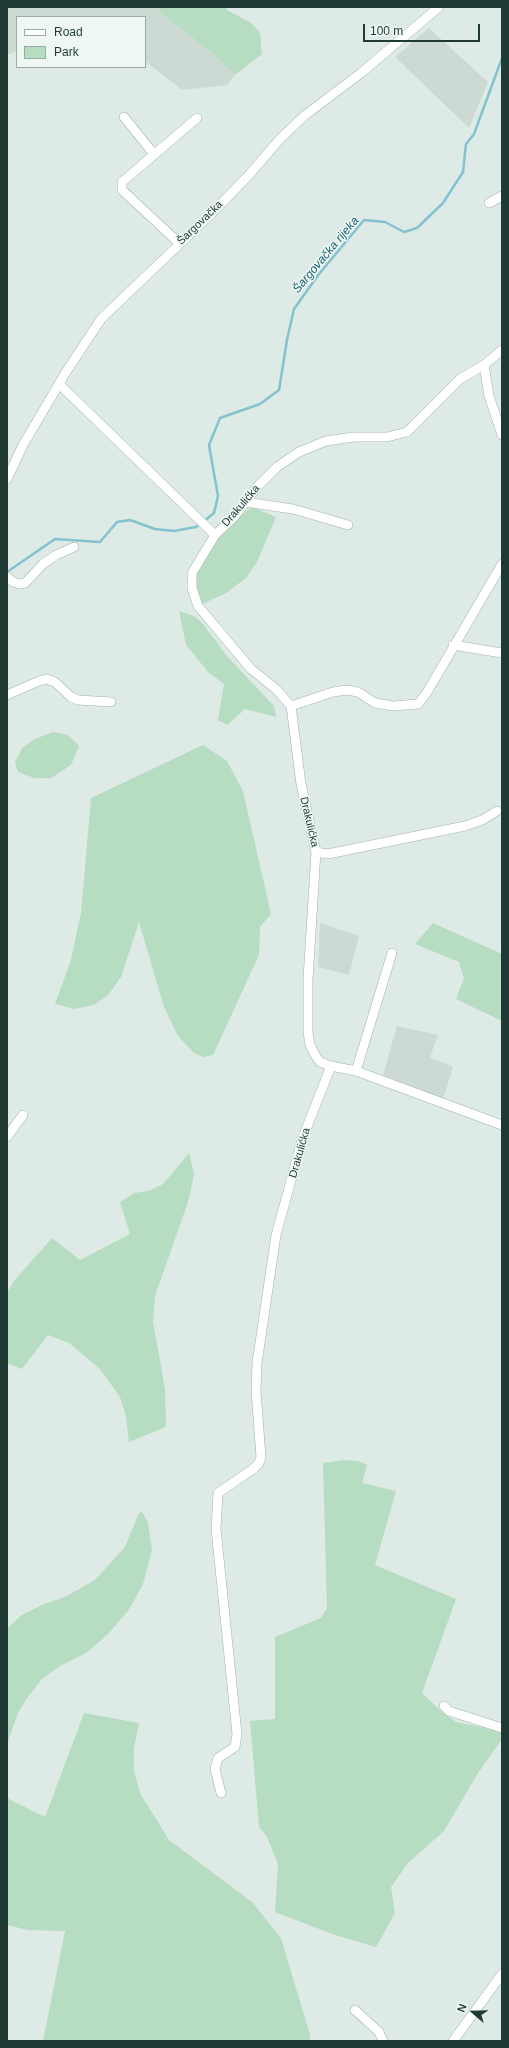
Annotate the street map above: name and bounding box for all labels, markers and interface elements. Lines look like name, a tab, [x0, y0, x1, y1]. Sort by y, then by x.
legend	[16, 16, 146, 68]
scale bar	[365, 16, 482, 42]
text: 100 m	[370, 24, 403, 38]
text: Road	[54, 25, 83, 39]
text: Park	[54, 45, 79, 59]
street label: Šargovačka	[175, 198, 225, 248]
water label: Šargovačka rijeka	[290, 214, 362, 296]
street label: Drakulićka	[219, 482, 263, 530]
street label: Drakulićka	[297, 795, 321, 849]
street label: Drakulićka	[287, 1127, 313, 1179]
north arrow	[453, 1992, 493, 2032]
text: N	[455, 2002, 469, 2014]

